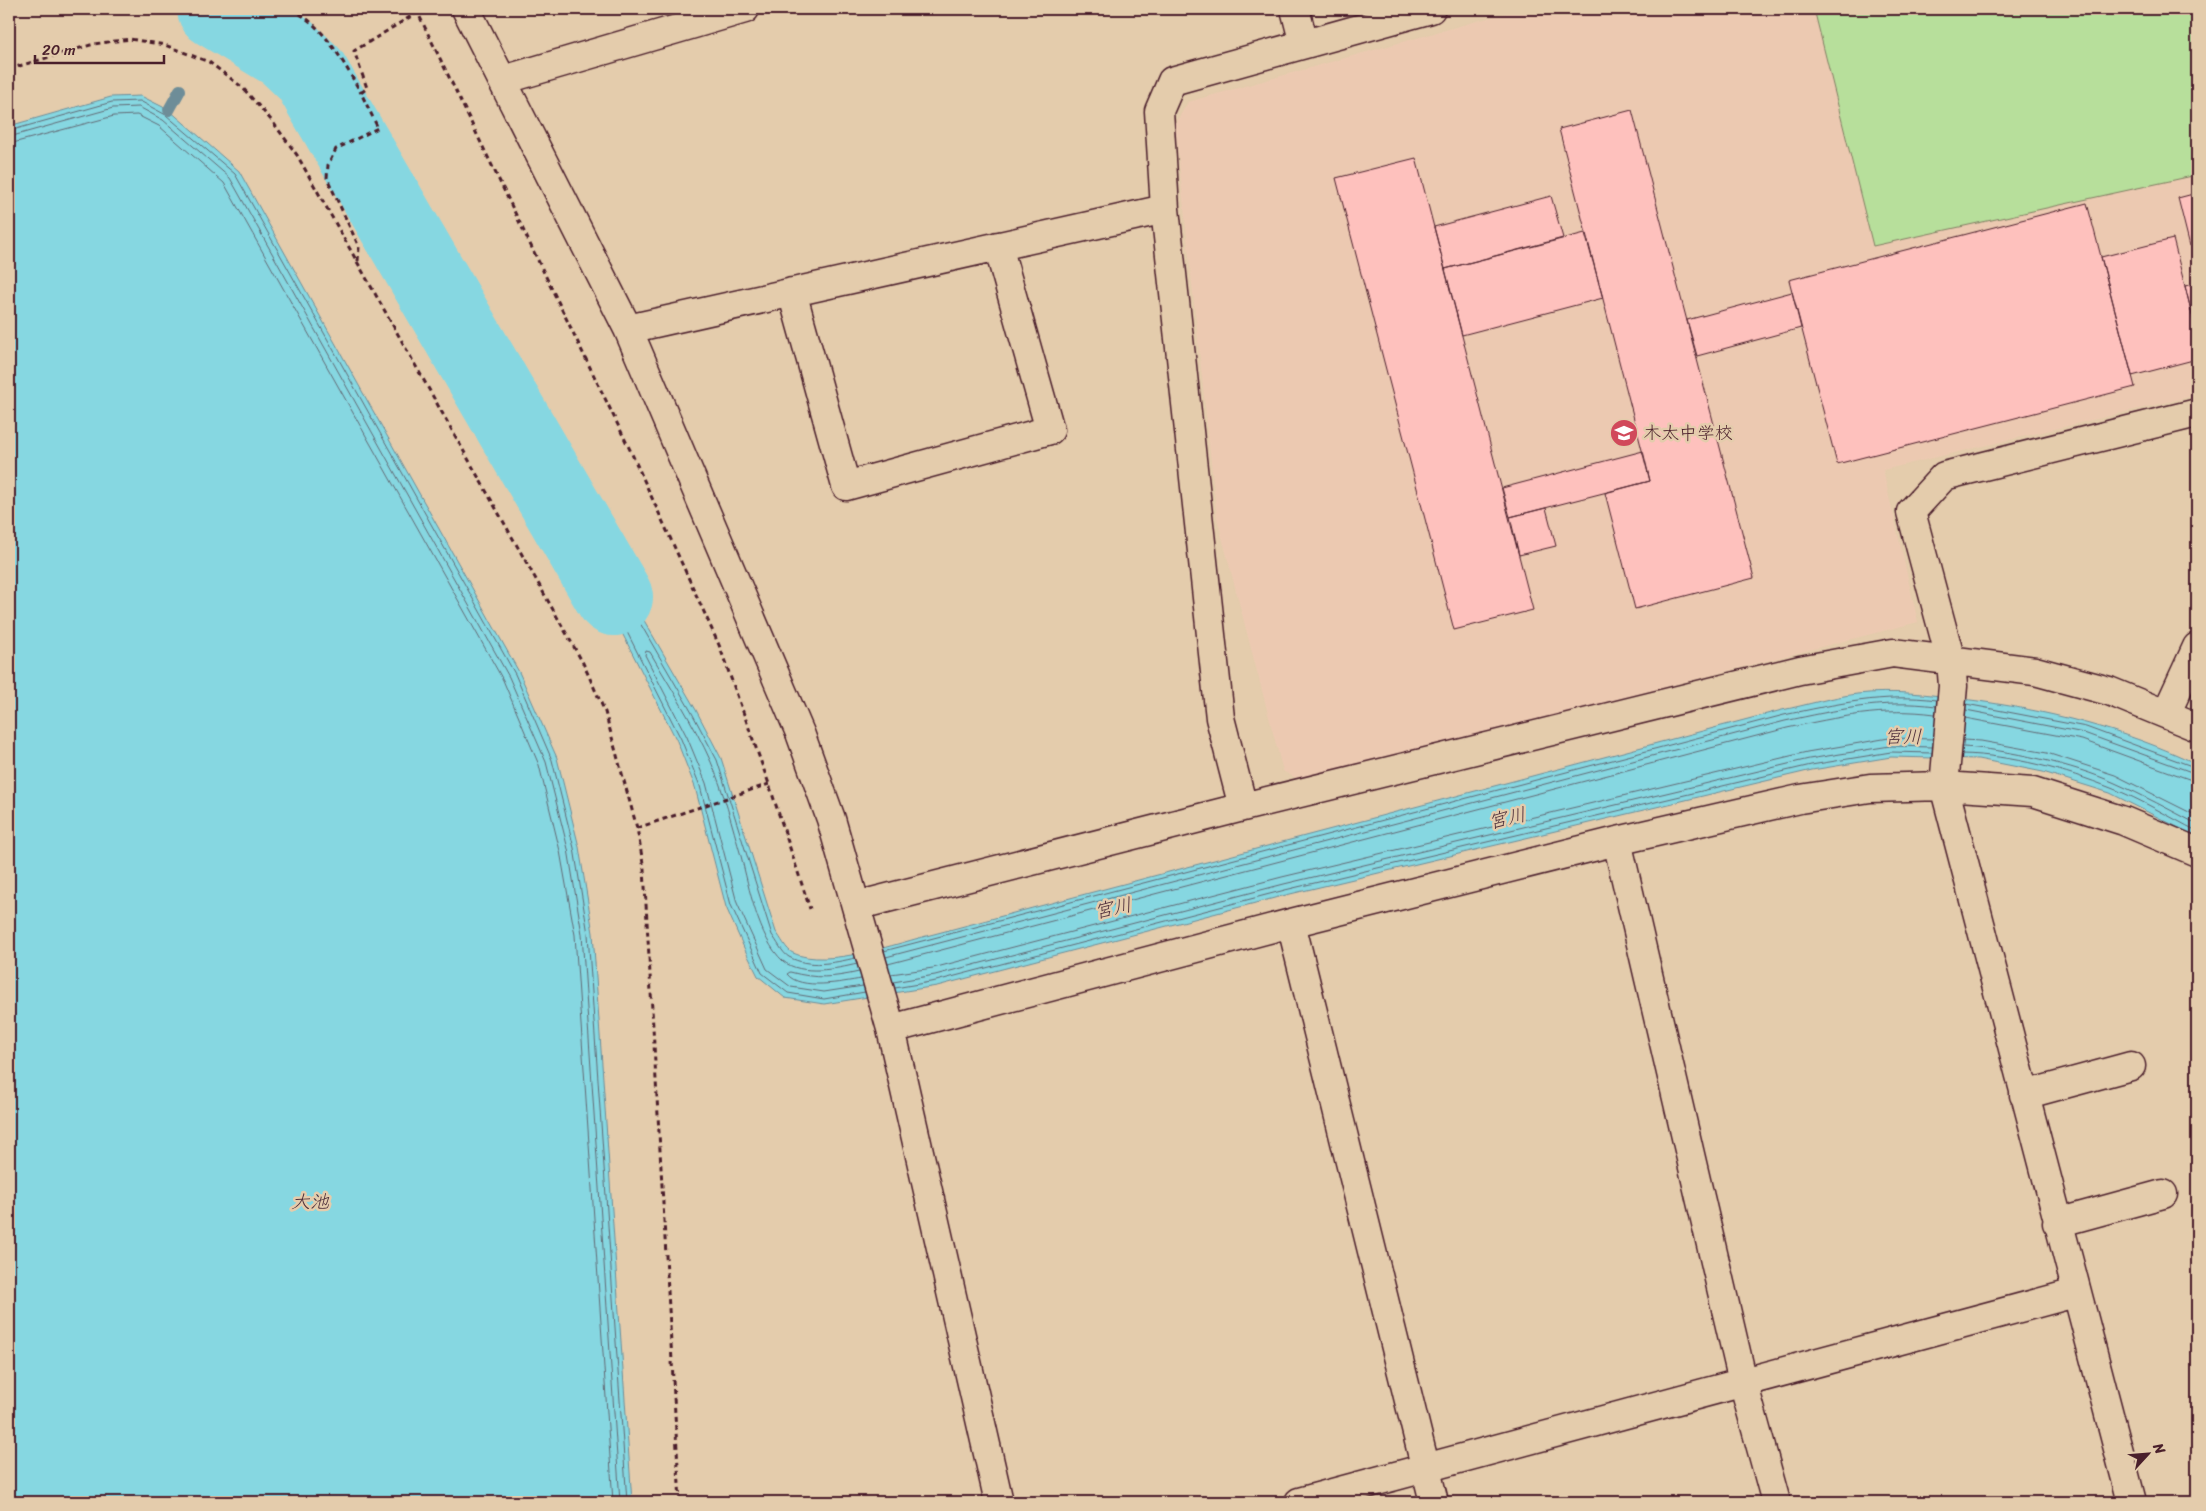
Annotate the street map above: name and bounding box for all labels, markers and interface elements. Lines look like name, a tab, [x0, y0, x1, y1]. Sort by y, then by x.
scale bar	[35, 32, 164, 64]
text: 20 m	[42, 37, 76, 63]
place label: 木太中学校	[1643, 417, 1733, 449]
school or university icon: 木太中学校	[1609, 418, 1639, 448]
water label: 宮川	[1884, 720, 1922, 753]
water label: 宮川	[1485, 798, 1529, 838]
water label: 宮川	[1091, 888, 1135, 928]
water label: 大池	[291, 1185, 330, 1218]
north arrow	[2124, 1428, 2174, 1478]
text: N	[2145, 1438, 2173, 1459]

